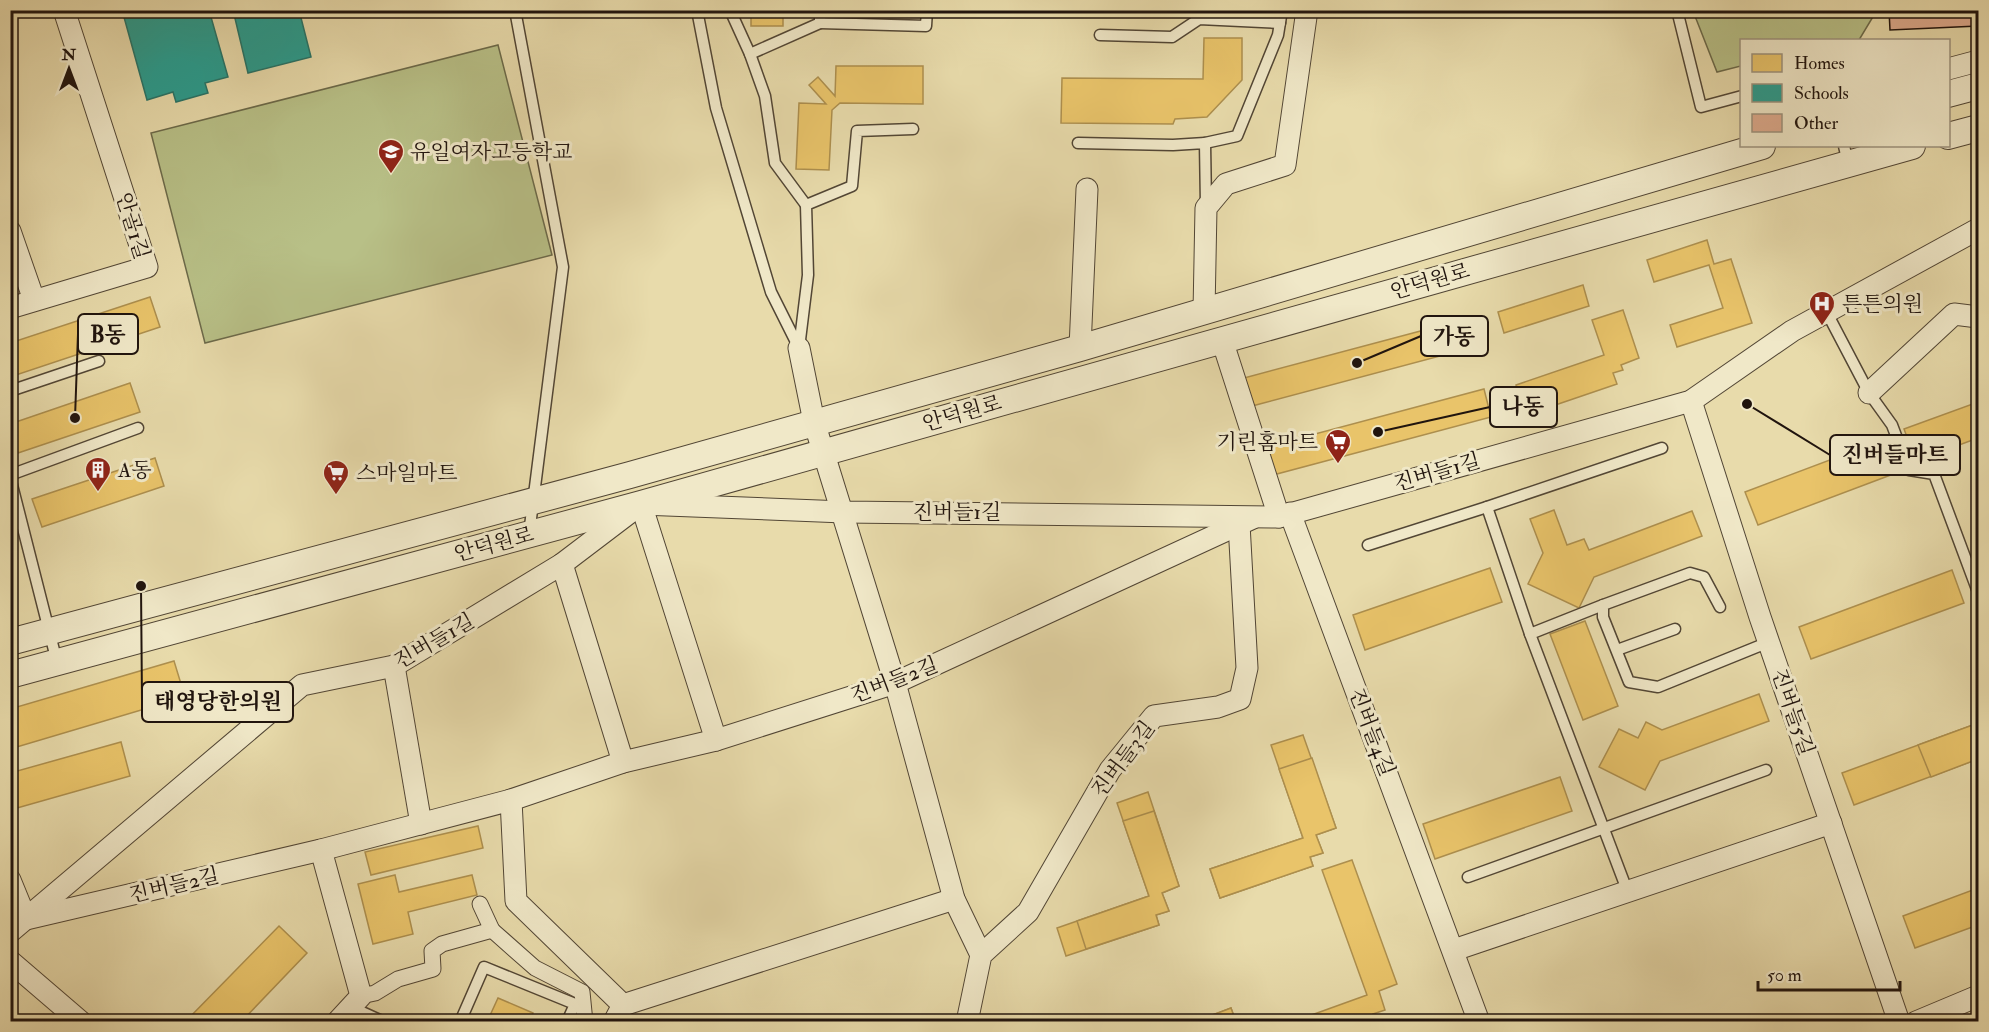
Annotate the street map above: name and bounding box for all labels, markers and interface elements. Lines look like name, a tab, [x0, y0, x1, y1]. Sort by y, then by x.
north arrow	[39, 39, 99, 99]
legend	[1740, 39, 1950, 147]
text: N	[61, 45, 77, 65]
text: Homes	[1794, 52, 1845, 75]
text: Schools	[1794, 82, 1849, 105]
text: Other	[1794, 112, 1838, 135]
school or university icon: 유일여자고등학교	[376, 137, 406, 175]
place label: 유일여자고등학교	[410, 139, 572, 166]
street label: 안골1길	[110, 190, 155, 263]
street label: 안덕원로	[1387, 257, 1473, 306]
hospital icon: 튼튼의원	[1807, 289, 1837, 327]
place label: 튼튼의원	[1842, 291, 1923, 318]
callout: B동	[78, 314, 138, 354]
callout: 가동	[1421, 316, 1488, 356]
text: B동	[90, 321, 126, 349]
text: 가동	[1433, 323, 1475, 351]
callout: 나동	[1490, 387, 1557, 427]
street label: 안덕원로	[919, 389, 1005, 438]
text: 나동	[1502, 393, 1544, 421]
supermarket icon: 기린홈마트	[1323, 427, 1353, 465]
place label: 기린홈마트	[1217, 429, 1318, 456]
callout: 진버들마트	[1830, 435, 1960, 475]
text: 진버들마트	[1842, 441, 1949, 469]
street label: 진버들1길	[1391, 447, 1483, 498]
building icon: A동	[83, 455, 113, 493]
place label: A동	[117, 457, 152, 484]
supermarket icon: 스마일마트	[321, 458, 351, 496]
place label: 스마일마트	[356, 460, 457, 487]
street label: 진버들1길	[913, 499, 1001, 526]
street label: 안덕원로	[451, 521, 537, 568]
street label: 진버들1길	[389, 608, 479, 675]
street label: 진버들2길	[846, 651, 942, 710]
street label: 진버들5길	[1765, 665, 1820, 759]
callout: 태영당한의원	[142, 682, 293, 722]
street label: 진버들4길	[1342, 684, 1401, 780]
text: 태영당한의원	[154, 688, 282, 716]
street label: 진버들3길	[1086, 716, 1161, 803]
street label: 진버들2길	[126, 862, 222, 909]
scale bar	[1758, 954, 1900, 992]
text: 50 m	[1767, 964, 1802, 987]

